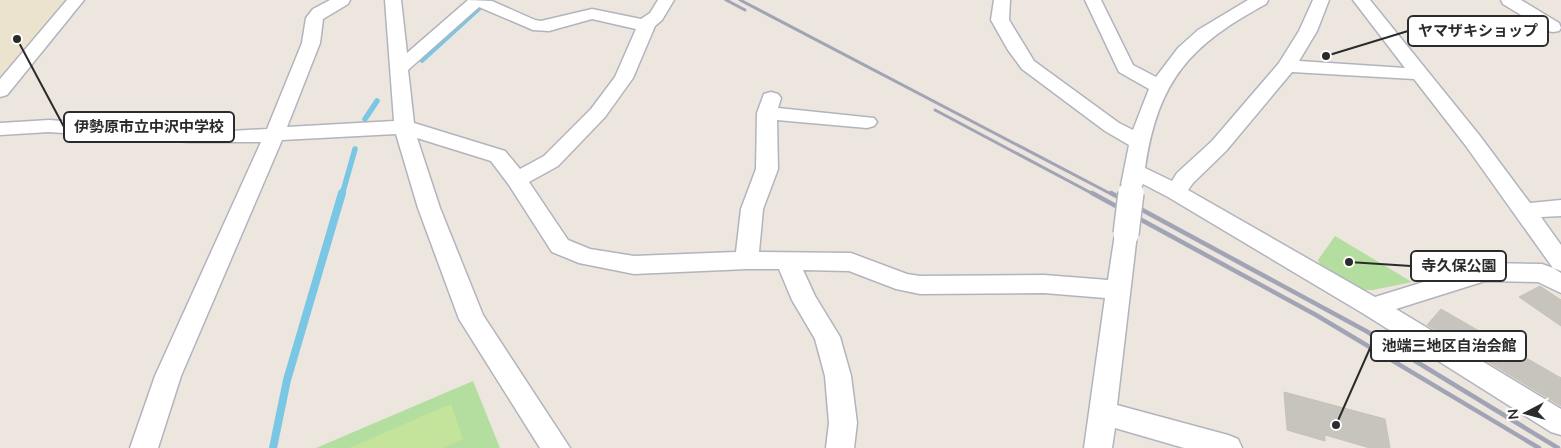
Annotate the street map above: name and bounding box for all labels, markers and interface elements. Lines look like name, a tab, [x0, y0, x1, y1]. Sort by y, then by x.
callout: ヤマザキショップ	[1408, 16, 1548, 46]
text: ヤマザキショップ	[1418, 21, 1538, 40]
callout: 伊勢原市立中沢中学校	[64, 112, 234, 142]
text: 伊勢原市立中沢中学校	[74, 117, 224, 136]
callout: 寺久保公園	[1411, 251, 1506, 281]
text: 寺久保公園	[1421, 256, 1497, 275]
callout: 池端三地区自治会館	[1371, 331, 1526, 361]
text: 池端三地区自治会館	[1381, 336, 1517, 355]
north arrow	[1501, 388, 1551, 438]
text: N	[1504, 408, 1523, 421]

